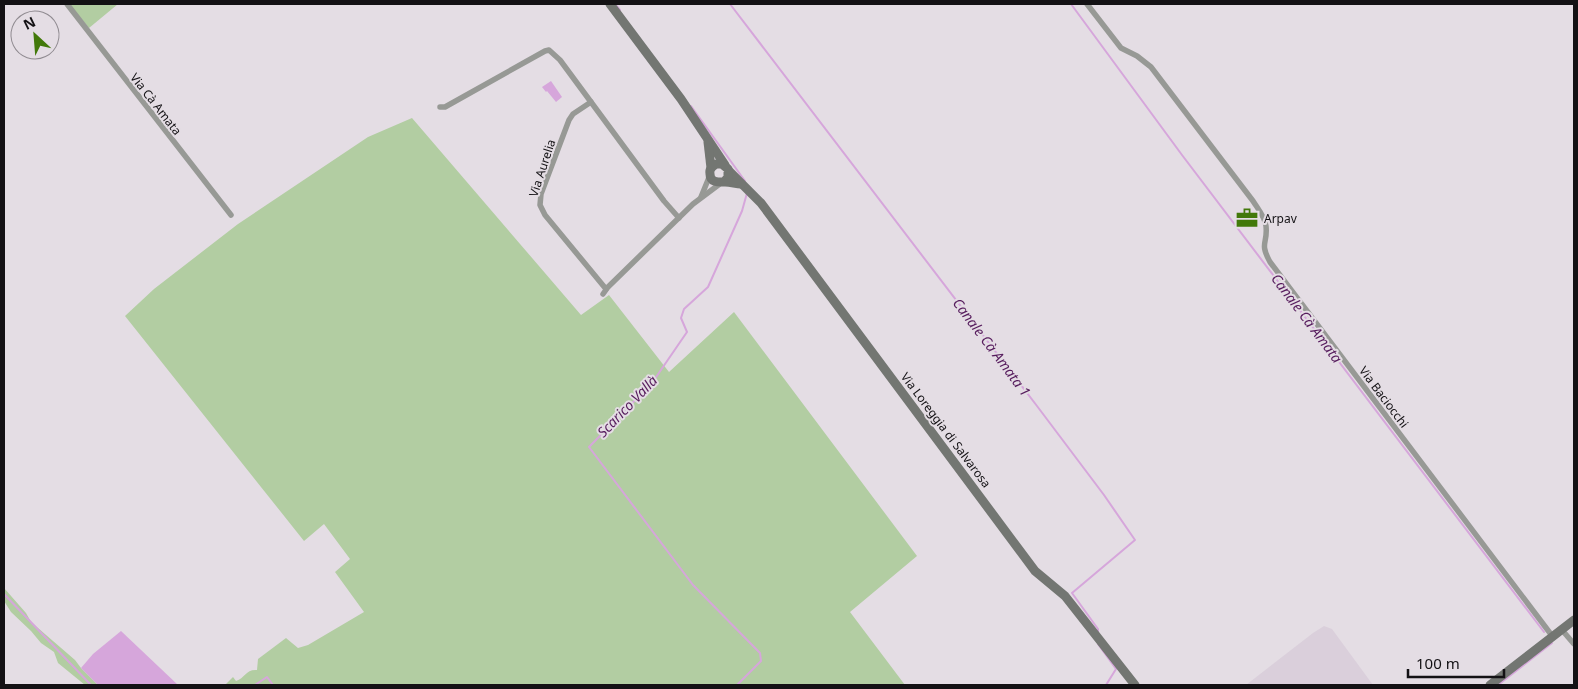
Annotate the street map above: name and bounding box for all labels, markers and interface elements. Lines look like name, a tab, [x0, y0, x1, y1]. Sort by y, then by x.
north arrow	[10, 10, 60, 60]
text: N	[20, 12, 38, 34]
street label: Via Cà Amata	[126, 69, 186, 139]
street label: Via Aurelia	[525, 137, 559, 199]
office icon: Arpav	[1234, 205, 1260, 231]
place label: Arpav	[1264, 210, 1298, 227]
water label: Canale Cà Amata	[1267, 270, 1347, 366]
water label: Canale Cà Amata 1	[949, 294, 1035, 400]
street label: Via Baciocchi	[1355, 363, 1413, 431]
street label: Via Loreggia di Salvarosa	[897, 369, 995, 491]
water label: Scarico Vallà	[593, 371, 661, 441]
scale bar	[1408, 646, 1504, 678]
text: 100 m	[1416, 653, 1460, 673]

